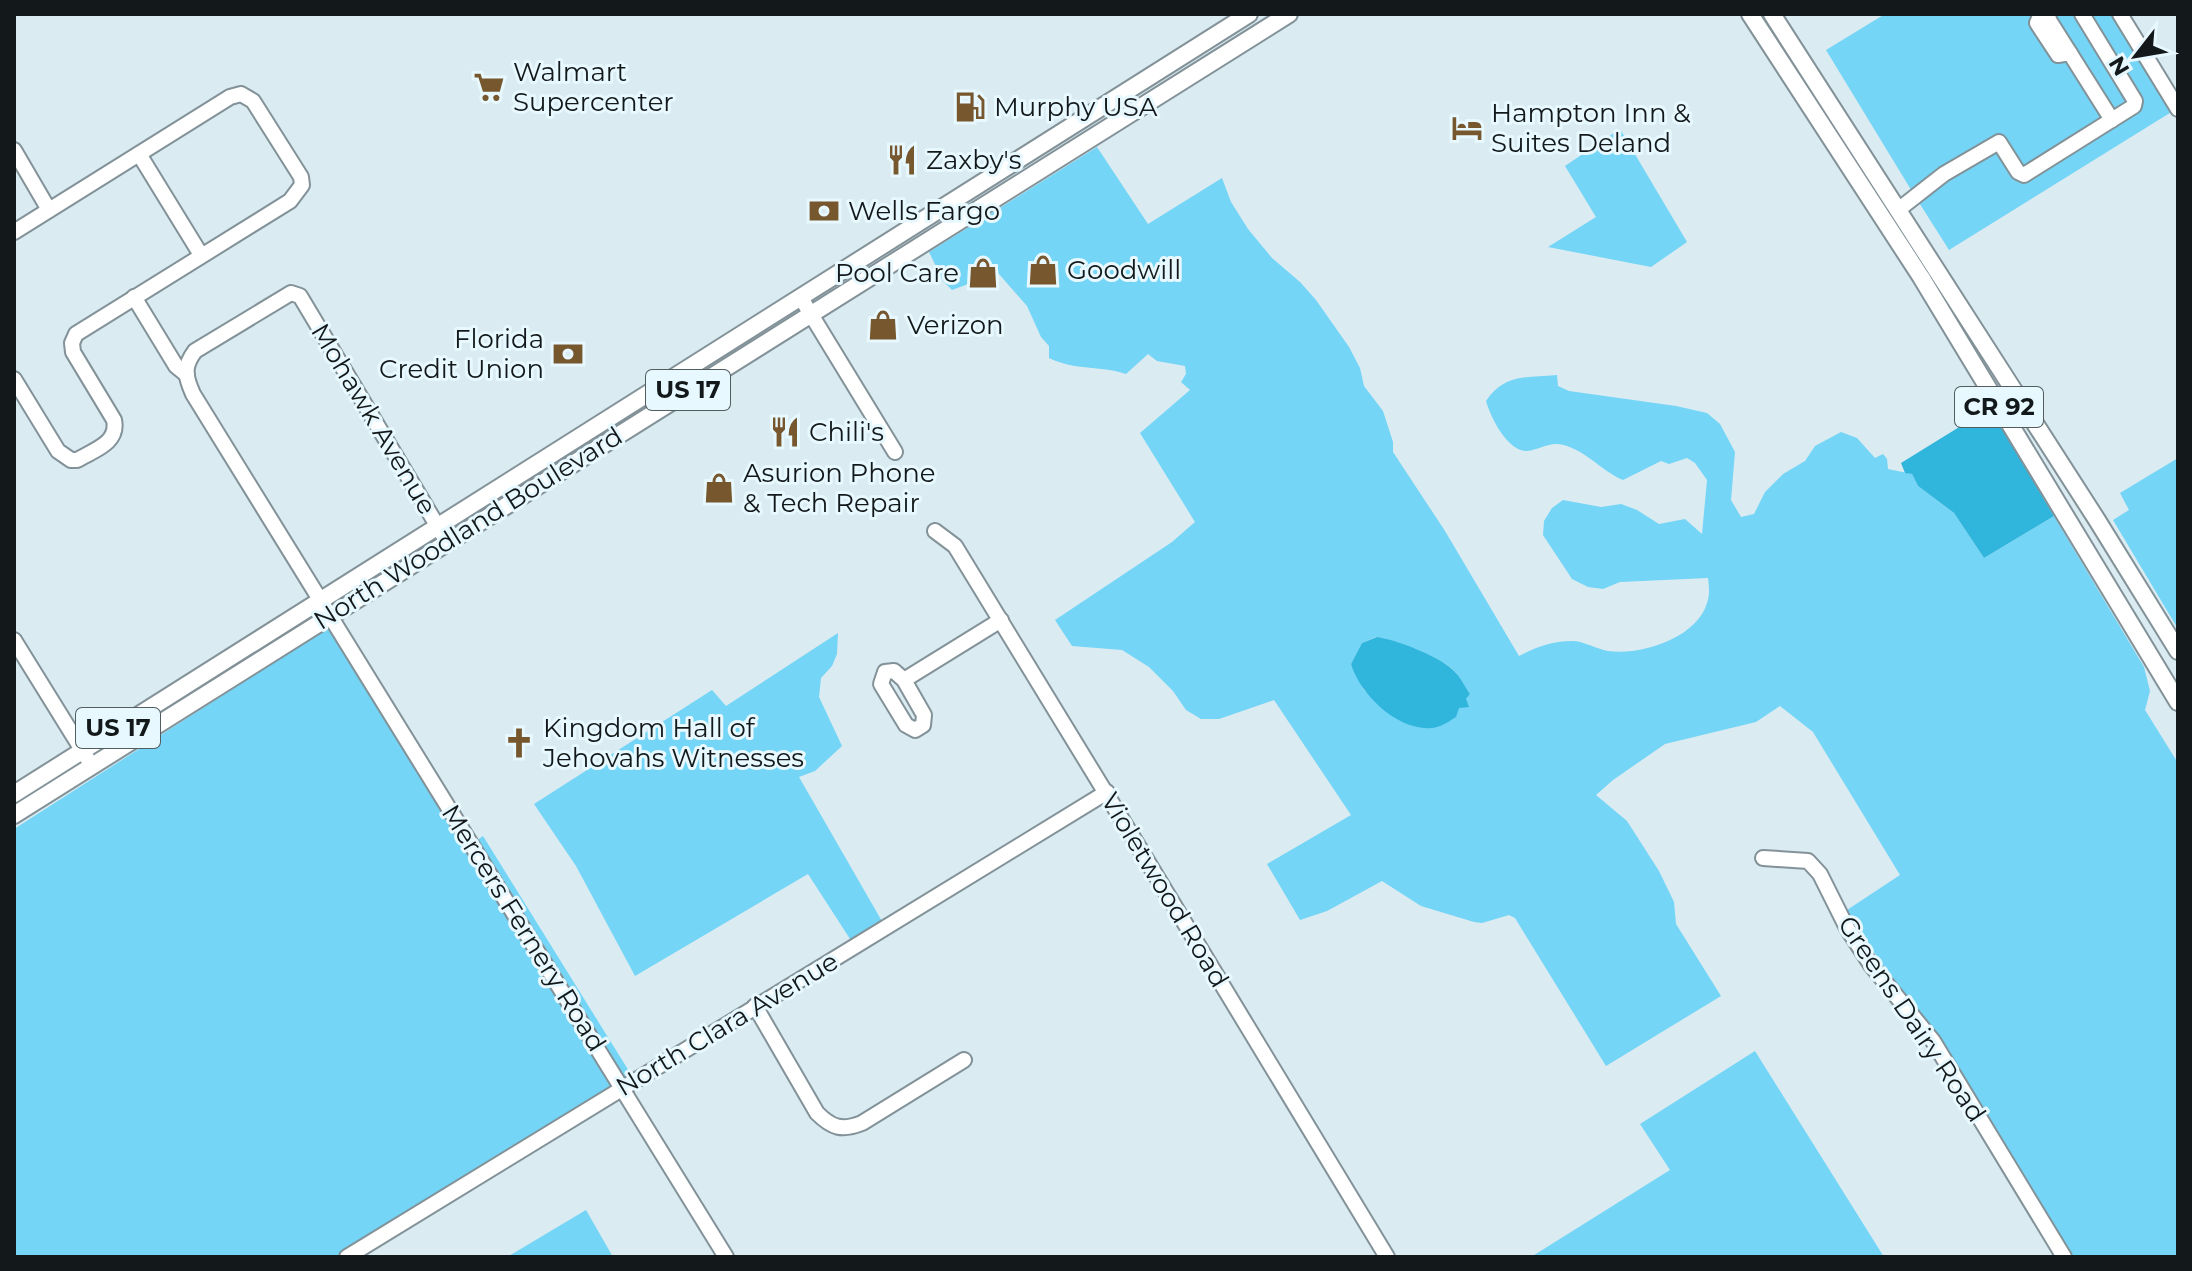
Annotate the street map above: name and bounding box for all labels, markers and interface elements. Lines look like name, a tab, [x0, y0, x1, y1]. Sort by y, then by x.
north arrow	[2096, 16, 2176, 96]
text: N	[2103, 51, 2135, 81]
place label: Walmart Supercenter	[513, 56, 674, 118]
supermarket icon: Walmart Supercenter	[472, 70, 506, 104]
fuel station icon: Murphy USA	[953, 90, 987, 124]
place label: Murphy USA	[994, 91, 1158, 123]
place label: Hampton Inn & Suites Deland	[1491, 97, 1691, 159]
hotel icon: Hampton Inn & Suites Deland	[1450, 111, 1484, 145]
restaurant icon: Zaxby's	[885, 143, 919, 177]
place label: Zaxby's	[926, 144, 1021, 176]
bank icon: Wells Fargo	[807, 194, 841, 228]
place label: Wells Fargo	[848, 195, 1000, 227]
shop icon: Goodwill	[1026, 253, 1060, 287]
place label: Goodwill	[1067, 254, 1181, 286]
shop icon: Pool Care	[966, 256, 1000, 290]
place label: Pool Care	[835, 257, 959, 289]
shop icon: Verizon	[866, 308, 900, 342]
place label: Verizon	[907, 309, 1004, 341]
street label: Mohawk Avenue	[304, 318, 444, 520]
place label: Florida Credit Union	[379, 323, 544, 385]
bank icon: Florida Credit Union	[551, 337, 585, 371]
road number: US 17	[646, 370, 730, 410]
road number: CR 92	[1955, 387, 2043, 427]
restaurant icon: Chili's	[768, 415, 802, 449]
place label: Chili's	[809, 416, 884, 448]
street label: North Woodland Boulevard	[308, 420, 628, 636]
place label: Asurion Phone & Tech Repair	[743, 457, 935, 519]
shop icon: Asurion Phone & Tech Repair	[702, 471, 736, 505]
road number: US 17	[76, 708, 160, 748]
place label: Kingdom Hall of Jehovahs Witnesses	[542, 712, 804, 774]
church icon: Kingdom Hall of Jehovahs Witnesses	[502, 726, 536, 760]
street label: Violetwood Road	[1094, 787, 1236, 993]
street label: Mercers Fernery Road	[435, 799, 613, 1057]
street label: Greens Dairy Road	[1831, 910, 1993, 1128]
street label: North Clara Avenue	[610, 945, 844, 1103]

